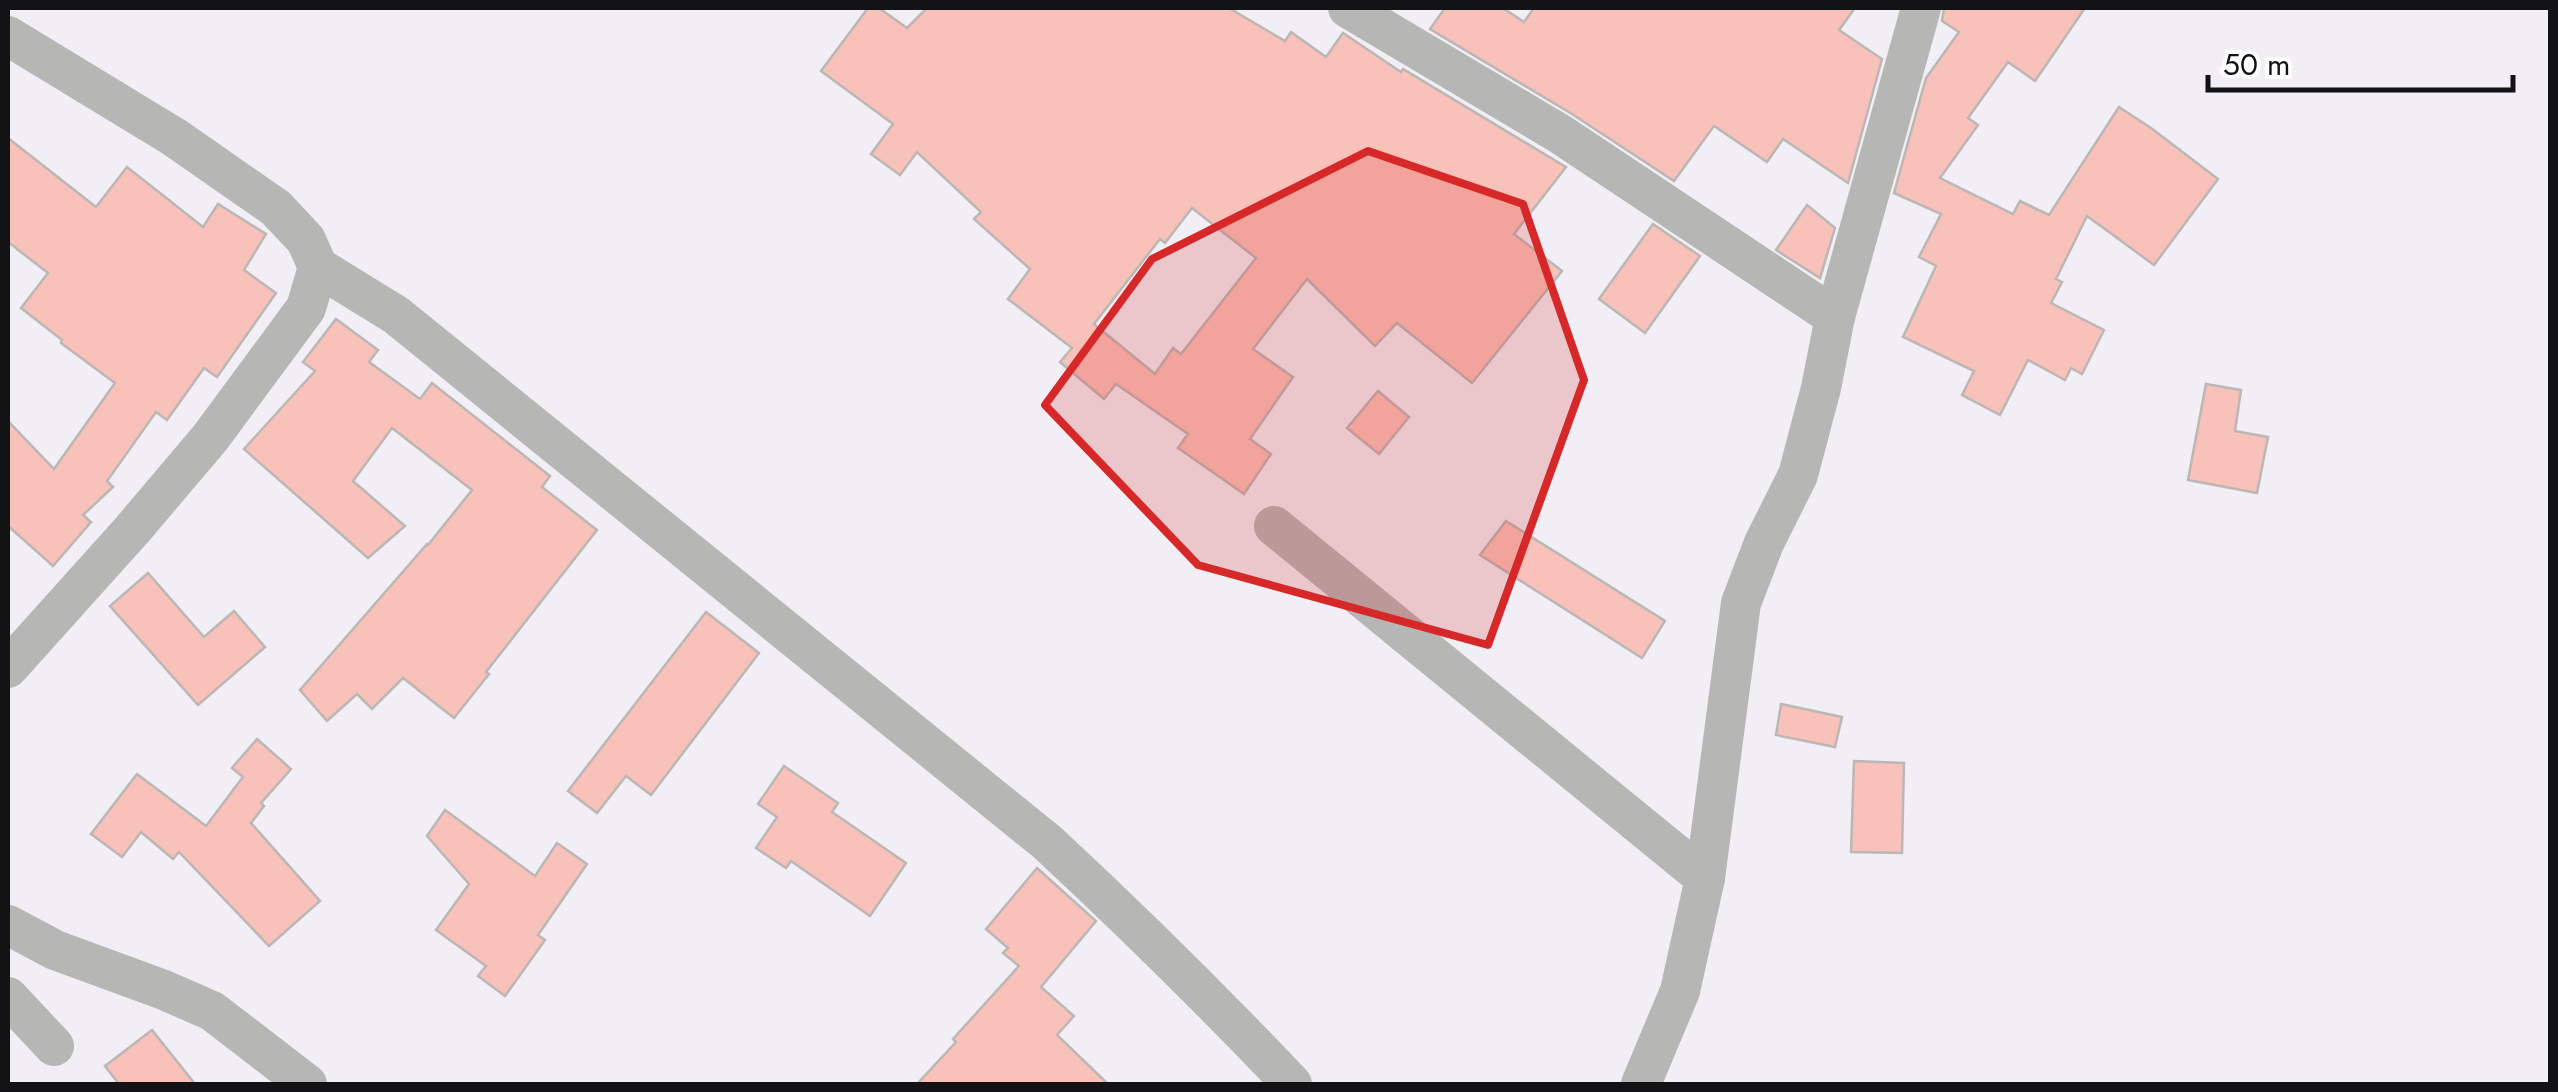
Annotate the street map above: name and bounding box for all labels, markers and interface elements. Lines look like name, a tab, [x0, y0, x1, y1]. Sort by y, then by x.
scale bar	[2208, 30, 2513, 92]
text: 50 m	[2223, 43, 2290, 86]

